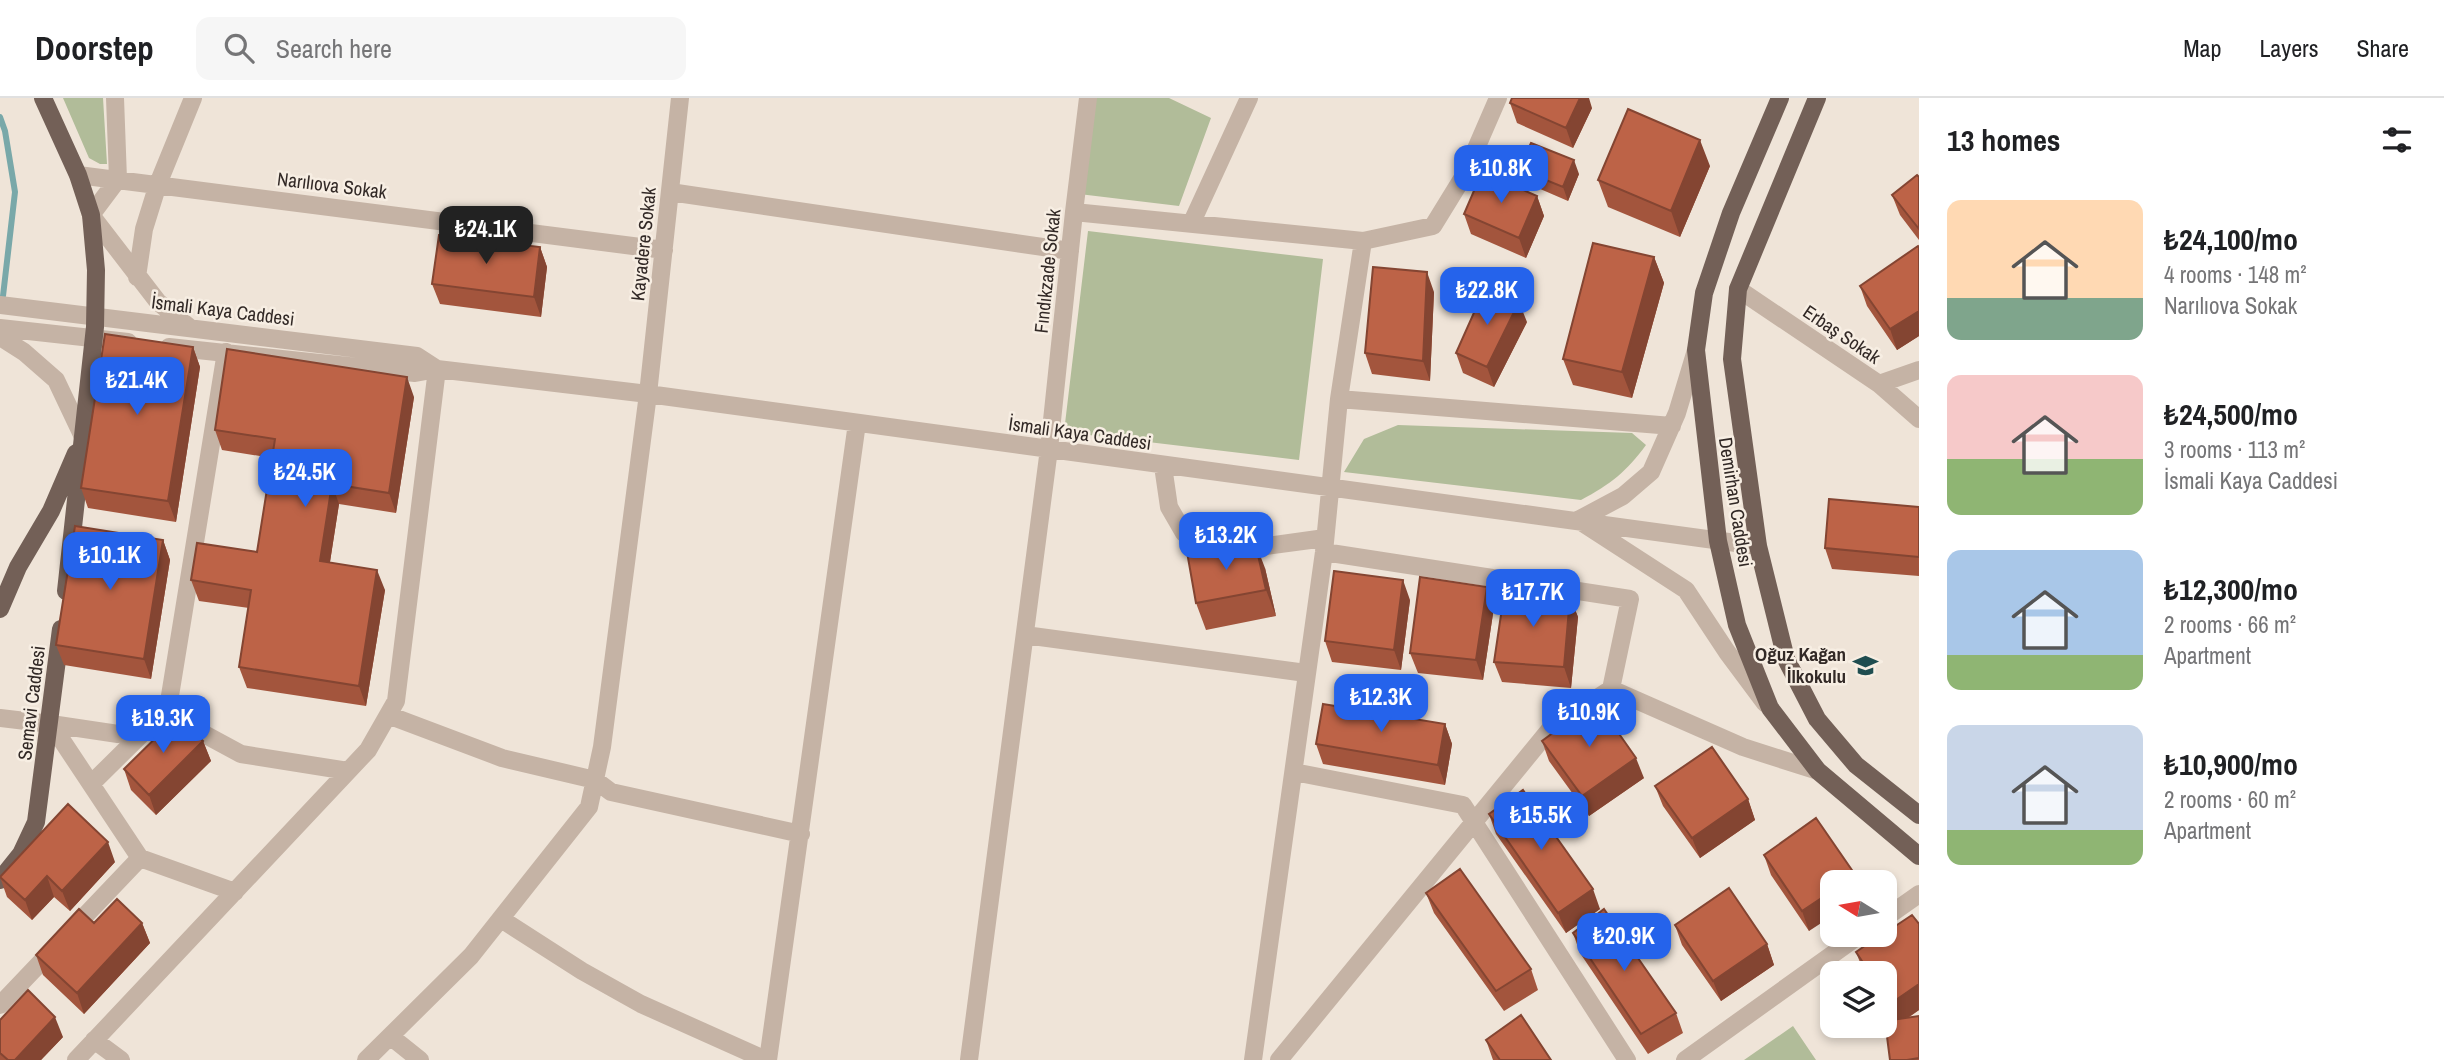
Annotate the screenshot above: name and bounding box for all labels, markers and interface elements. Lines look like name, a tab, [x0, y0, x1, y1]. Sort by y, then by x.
search box	[196, 17, 686, 80]
text: Doorstep	[35, 26, 154, 70]
icon: search	[220, 29, 258, 67]
text: Search here	[276, 31, 392, 66]
text: Map	[2183, 32, 2221, 64]
text: Layers	[2259, 32, 2318, 64]
text: Share	[2356, 32, 2409, 64]
text: 13 homes	[1947, 120, 2061, 160]
icon: filters	[2378, 121, 2416, 159]
pin: ₺10.8K	[1444, 146, 1558, 205]
text: ₺10.8K	[1470, 152, 1532, 183]
street label: Narılıova Sokak	[276, 165, 388, 205]
street label: Kayadere Sokak	[624, 186, 662, 302]
pin: ₺24.1K	[429, 206, 543, 266]
street label: Fındıkzade Sokak	[1028, 207, 1066, 334]
text: ₺24.1K	[455, 213, 517, 244]
text: ₺24,100/mo	[2164, 219, 2298, 259]
icon: home	[2003, 228, 2087, 312]
text: 4 rooms · 148 m²	[2164, 259, 2307, 290]
pin: ₺22.8K	[1430, 268, 1544, 327]
text: ₺22.8K	[1456, 274, 1518, 305]
street label: İsmali Kaya Caddesi	[150, 288, 296, 332]
text: Narılıova Sokak	[2164, 290, 2297, 321]
street label: Erbaş Sokak	[1798, 299, 1886, 370]
pin: ₺21.4K	[80, 358, 194, 417]
text: ₺21.4K	[106, 364, 168, 395]
text: ₺24,500/mo	[2164, 394, 2298, 434]
icon: home	[2003, 403, 2087, 487]
street label: İsmali Kaya Caddesi	[1007, 410, 1153, 456]
text: 3 rooms · 113 m²	[2164, 434, 2305, 465]
street label: Demirhan Caddesi	[1713, 435, 1759, 569]
pin: ₺24.5K	[248, 450, 362, 509]
text: ₺24.5K	[274, 456, 336, 487]
text: İsmali Kaya Caddesi	[2164, 465, 2338, 496]
pin: ₺13.2K	[1169, 512, 1283, 572]
text: ₺13.2K	[1195, 519, 1257, 550]
pin: ₺10.1K	[53, 532, 167, 592]
text: ₺10.1K	[79, 539, 141, 570]
text: ₺12,300/mo	[2164, 569, 2298, 609]
pin: ₺17.7K	[1476, 570, 1590, 629]
text: ₺17.7K	[1502, 576, 1564, 607]
icon: home	[2003, 578, 2087, 662]
text: 2 rooms · 66 m²	[2164, 609, 2296, 640]
text: Apartment	[2164, 640, 2251, 671]
place label: Oğuz Kağan İlkokulu	[1755, 641, 1846, 689]
street label: Semavi Caddesi	[11, 644, 51, 762]
school or university icon: Oğuz Kağan İlkokulu	[1852, 651, 1880, 679]
pin: ₺12.3K	[1324, 674, 1438, 734]
text: ₺12.3K	[1350, 681, 1412, 712]
pin: ₺10.9K	[1532, 690, 1646, 749]
pin: ₺19.3K	[106, 696, 220, 755]
text: ₺10.9K	[1558, 696, 1620, 727]
text: ₺19.3K	[132, 702, 194, 733]
text: ₺10,900/mo	[2164, 744, 2298, 784]
icon: home	[2003, 753, 2087, 837]
text: 2 rooms · 60 m²	[2164, 784, 2296, 815]
pin: ₺15.5K	[1484, 792, 1598, 852]
text: ₺15.5K	[1510, 799, 1572, 830]
text: Apartment	[2164, 815, 2251, 846]
north arrow	[1820, 870, 1897, 947]
map controls	[1820, 870, 1897, 1038]
pin: ₺20.9K	[1567, 914, 1681, 973]
text: ₺20.9K	[1593, 920, 1655, 951]
button: layers	[1820, 961, 1897, 1038]

